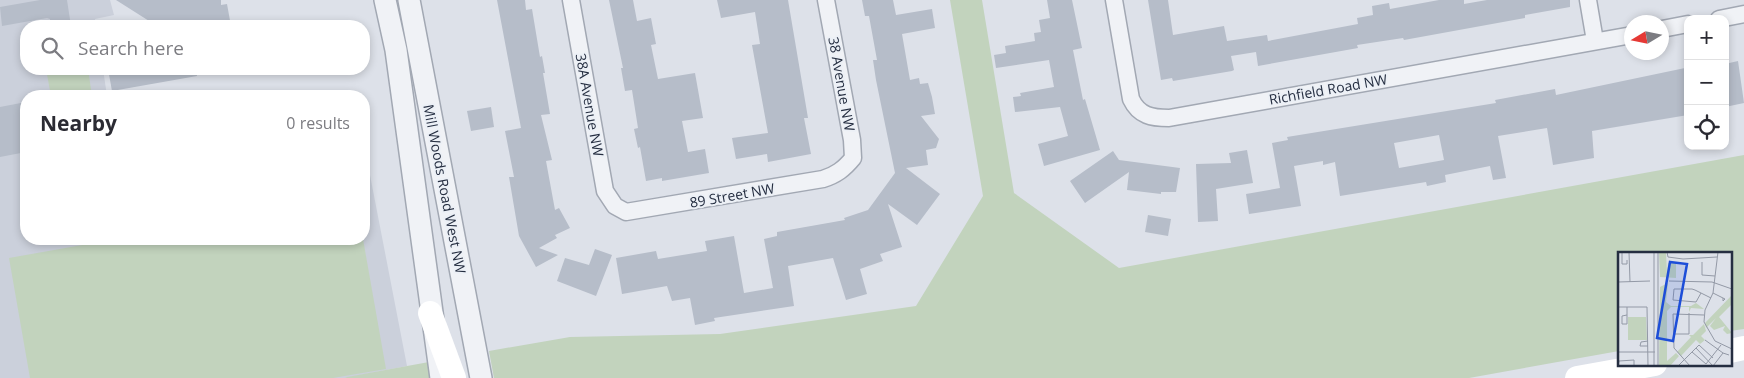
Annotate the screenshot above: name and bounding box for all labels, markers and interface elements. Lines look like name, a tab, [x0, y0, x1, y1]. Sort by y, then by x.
north arrow	[1624, 15, 1669, 60]
map controls	[1684, 15, 1729, 150]
button: +	[1684, 15, 1729, 60]
search box	[20, 20, 370, 75]
icon: search	[38, 34, 66, 62]
text: Search here	[78, 35, 184, 61]
street label: 38 Avenue NW	[824, 35, 860, 133]
street label: 38A Avenue NW	[572, 52, 608, 158]
button: −	[1684, 60, 1729, 105]
street label: Richfield Road NW	[1267, 69, 1389, 109]
street label: Mill Woods Road West NW	[419, 103, 471, 275]
button: locate	[1684, 105, 1729, 150]
text: Nearby	[40, 109, 117, 137]
text: 0 results	[286, 112, 350, 134]
street label: 89 Street NW	[688, 178, 776, 212]
inset map	[1618, 252, 1732, 366]

